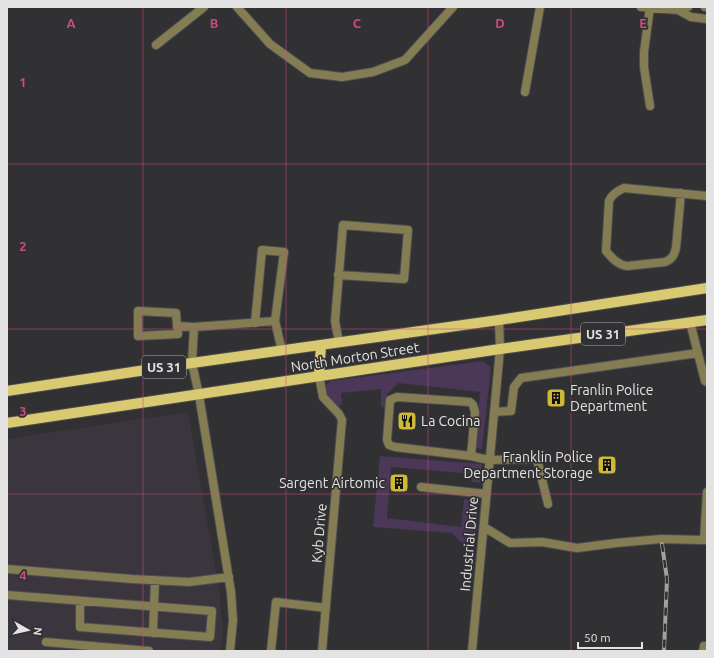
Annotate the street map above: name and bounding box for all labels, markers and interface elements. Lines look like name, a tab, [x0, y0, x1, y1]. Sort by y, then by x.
text: A	[66, 16, 76, 30]
text: B	[210, 16, 219, 30]
text: C	[353, 16, 362, 30]
text: D	[495, 16, 505, 30]
text: E	[639, 16, 647, 30]
text: 1	[19, 75, 27, 89]
text: 2	[19, 239, 27, 253]
road number: US 31	[581, 323, 625, 345]
street label: North Morton Street	[290, 339, 421, 375]
road number: US 31	[142, 356, 186, 378]
place label: Franlin Police Department	[570, 382, 654, 414]
building icon: Franlin Police Department	[545, 387, 567, 409]
text: 3	[19, 404, 27, 418]
restaurant icon: La Cocina	[396, 410, 418, 432]
place label: La Cocina	[421, 413, 480, 429]
place label: Franklin Police Department Storage	[463, 449, 593, 481]
building icon: Franklin Police Department Storage	[596, 454, 618, 476]
building icon: Sargent Airtomic	[388, 472, 410, 494]
place label: Sargent Airtomic	[279, 475, 385, 491]
street label: Industrial Drive	[457, 496, 481, 592]
street label: Kyb Drive	[308, 503, 330, 563]
text: 4	[19, 568, 27, 582]
north arrow	[8, 610, 48, 650]
scale bar	[578, 624, 642, 650]
text: N	[31, 626, 44, 636]
text: 50 m	[584, 631, 611, 644]

